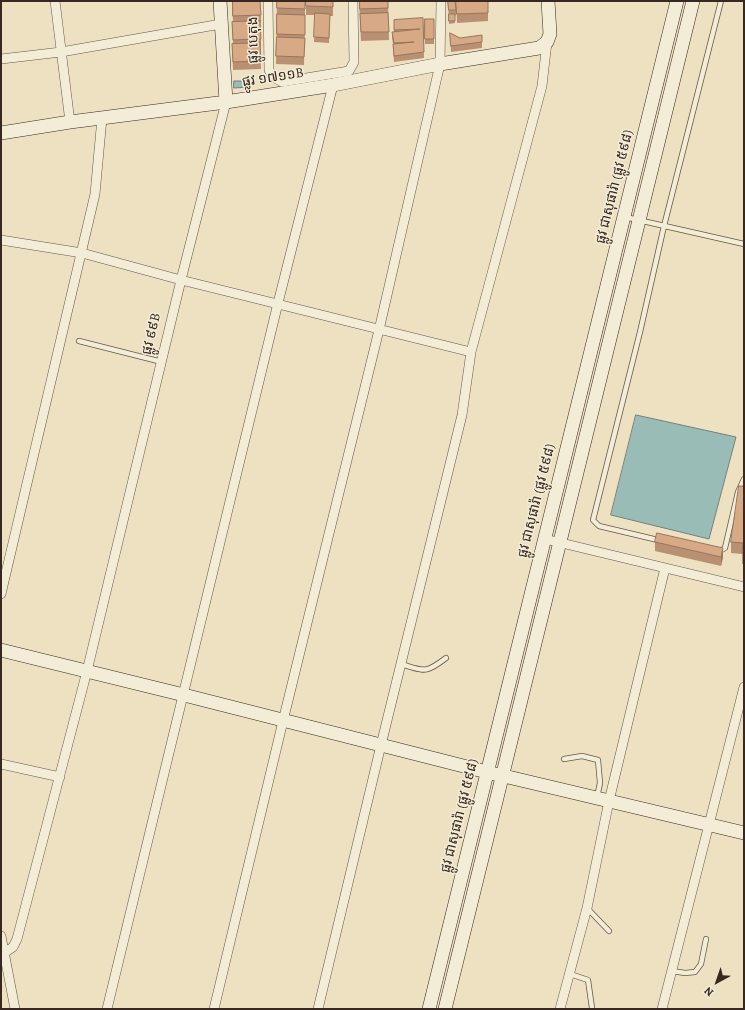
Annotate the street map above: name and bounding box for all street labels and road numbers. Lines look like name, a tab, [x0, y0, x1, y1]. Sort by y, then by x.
street label: ផ្លូវ បេតុង	[245, 16, 263, 64]
street label: ផ្លូវ ១៧១១B	[241, 65, 305, 91]
street label: ផ្លូវ ជាសុផារ៉ា (ផ្លូវ ៥៩៨)	[593, 128, 637, 246]
street label: ផ្លូវ ៩៩B	[139, 311, 165, 357]
street label: ផ្លូវ ជាសុផារ៉ា (ផ្លូវ ៥៩៨)	[515, 442, 559, 560]
street label: ផ្លូវ ជាសុផារ៉ា (ផ្លូវ ៥៩៨)	[438, 757, 482, 875]

